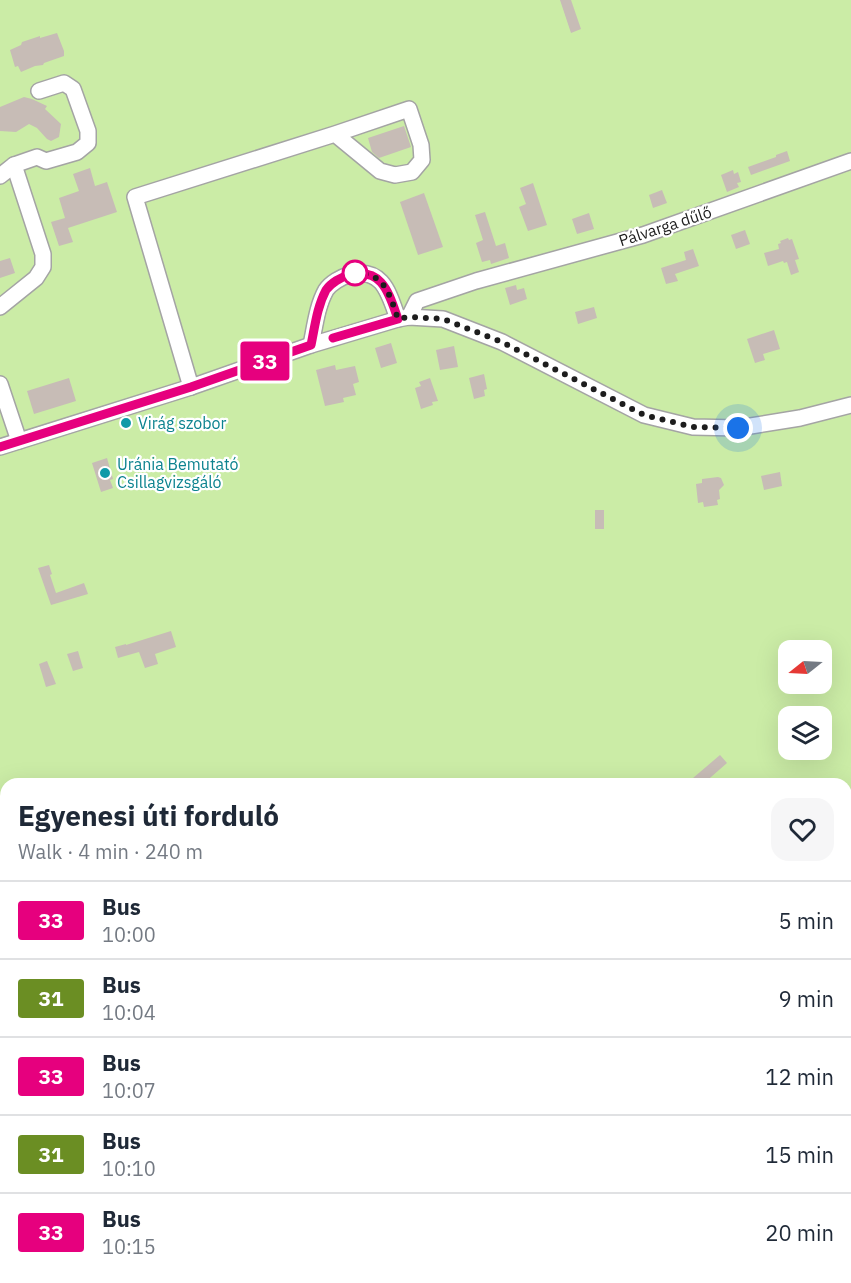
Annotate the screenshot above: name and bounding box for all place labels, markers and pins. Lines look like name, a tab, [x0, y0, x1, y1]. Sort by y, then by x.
unlabelled marker	[342, 260, 368, 286]
place label: Virág szobor	[138, 413, 226, 433]
marker: Virág szobor	[119, 416, 133, 430]
place label: Uránia Bemutató Csillagvizsgáló	[117, 454, 239, 492]
marker: Uránia Bemutató Csillagvizsgáló	[98, 466, 112, 480]

